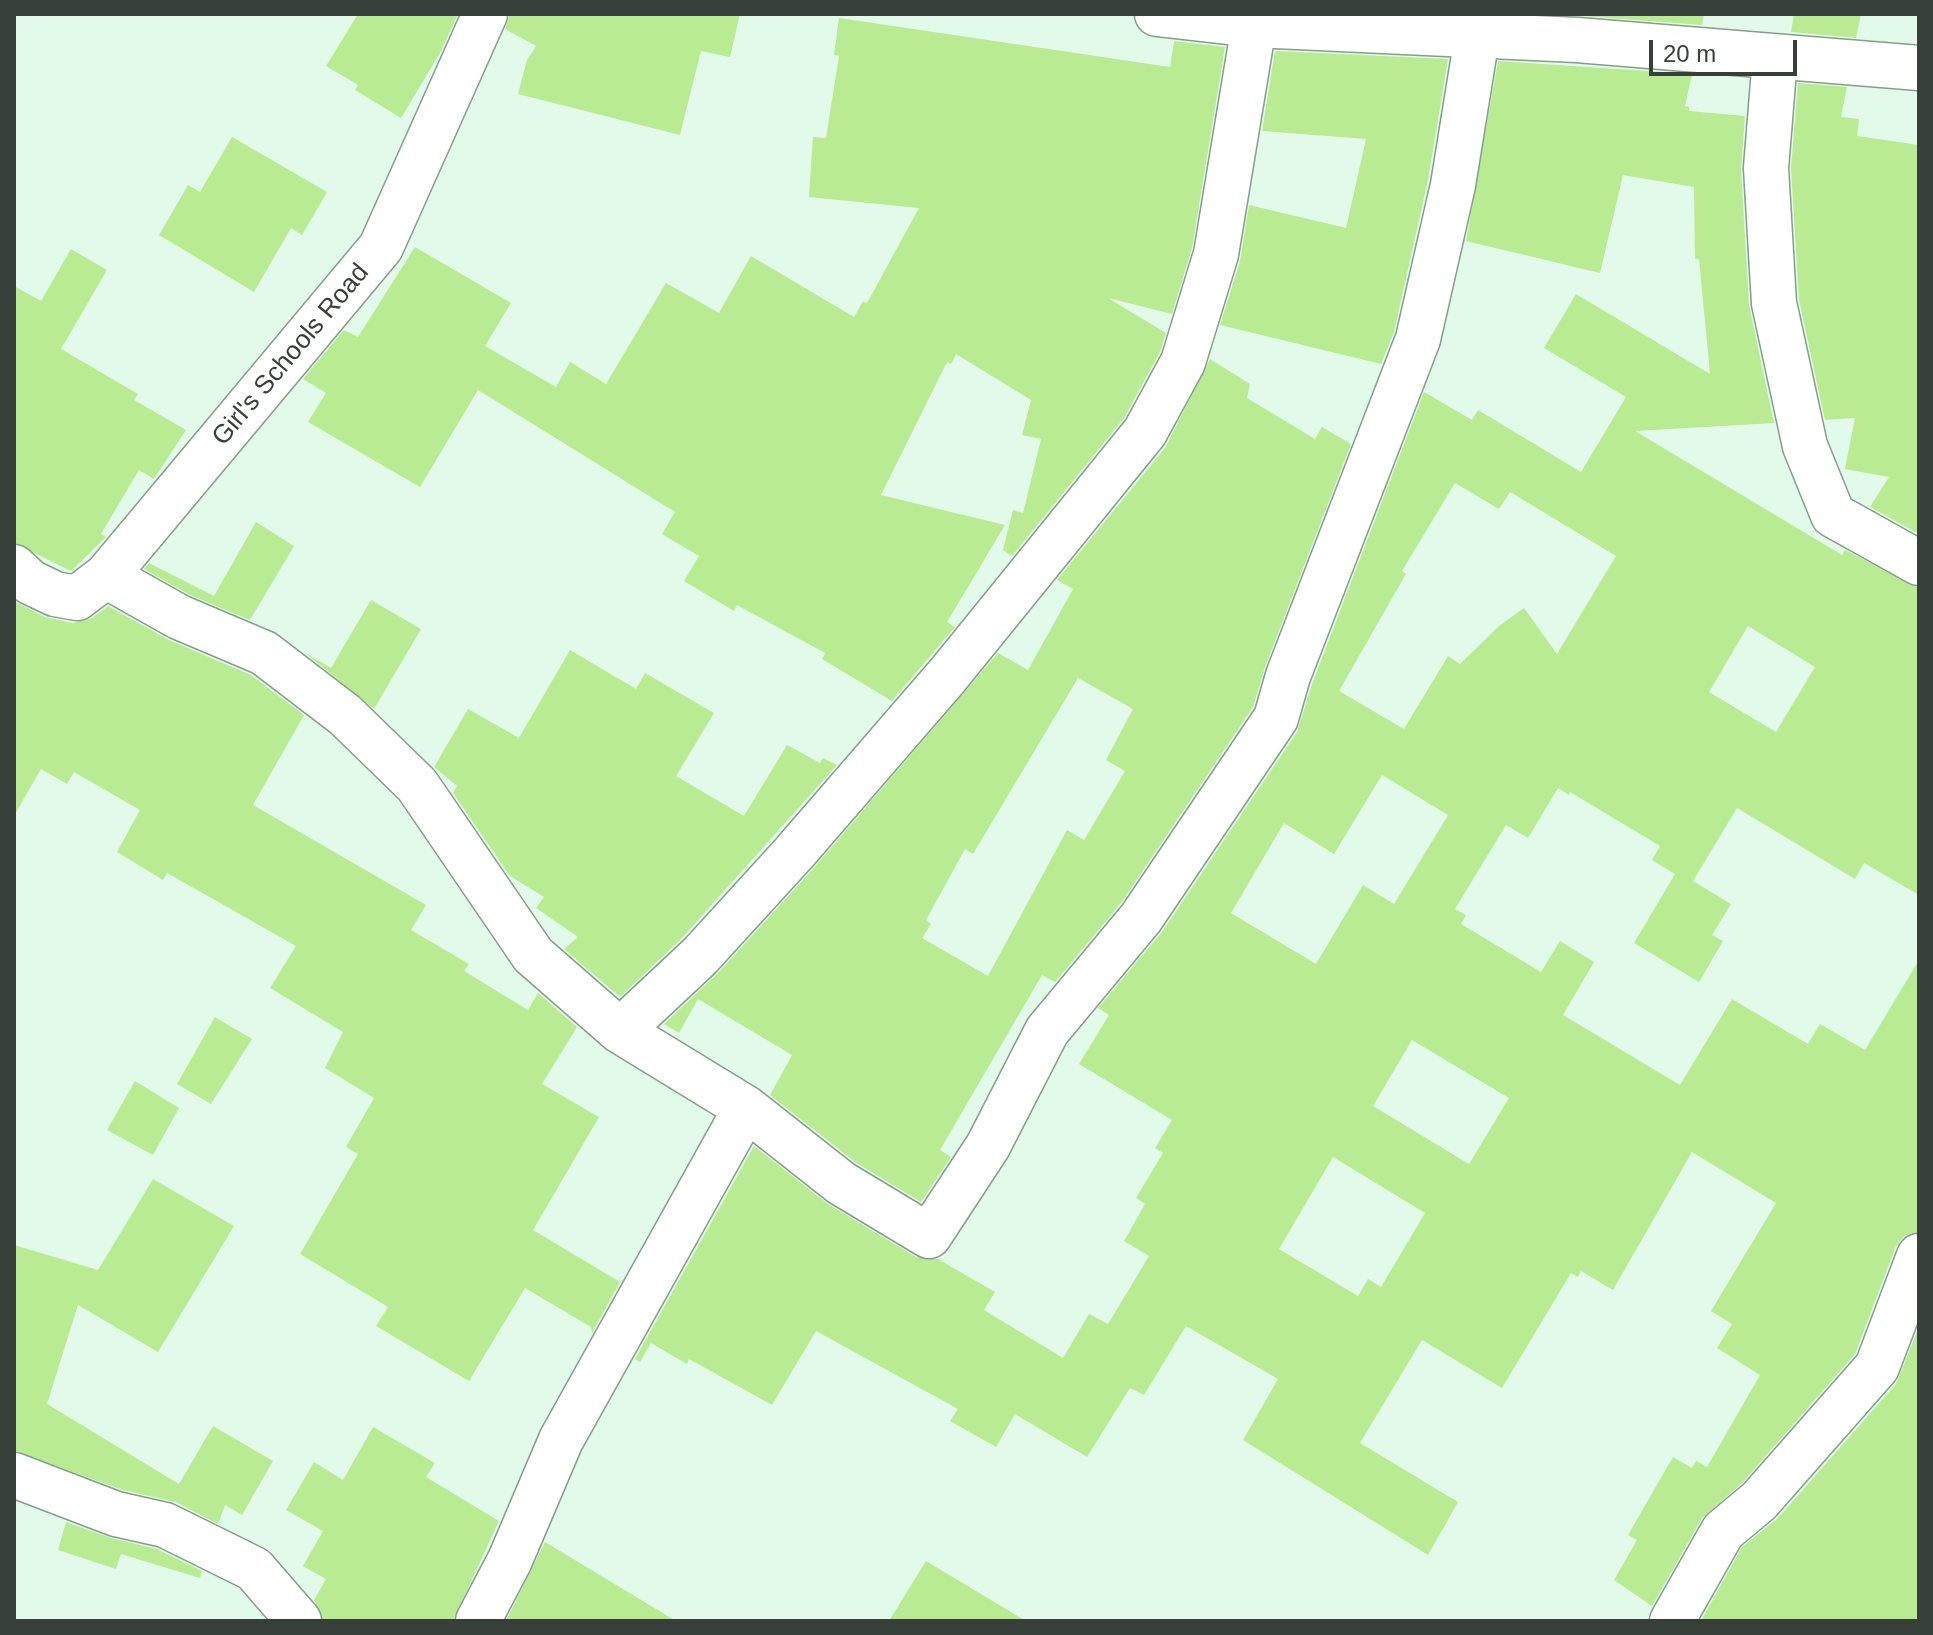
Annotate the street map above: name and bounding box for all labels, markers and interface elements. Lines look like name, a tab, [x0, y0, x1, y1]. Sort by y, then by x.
scale bar	[1653, 24, 1801, 74]
text: 20 m	[1663, 40, 1716, 67]
street label: Girl's Schools Road	[206, 258, 376, 452]

